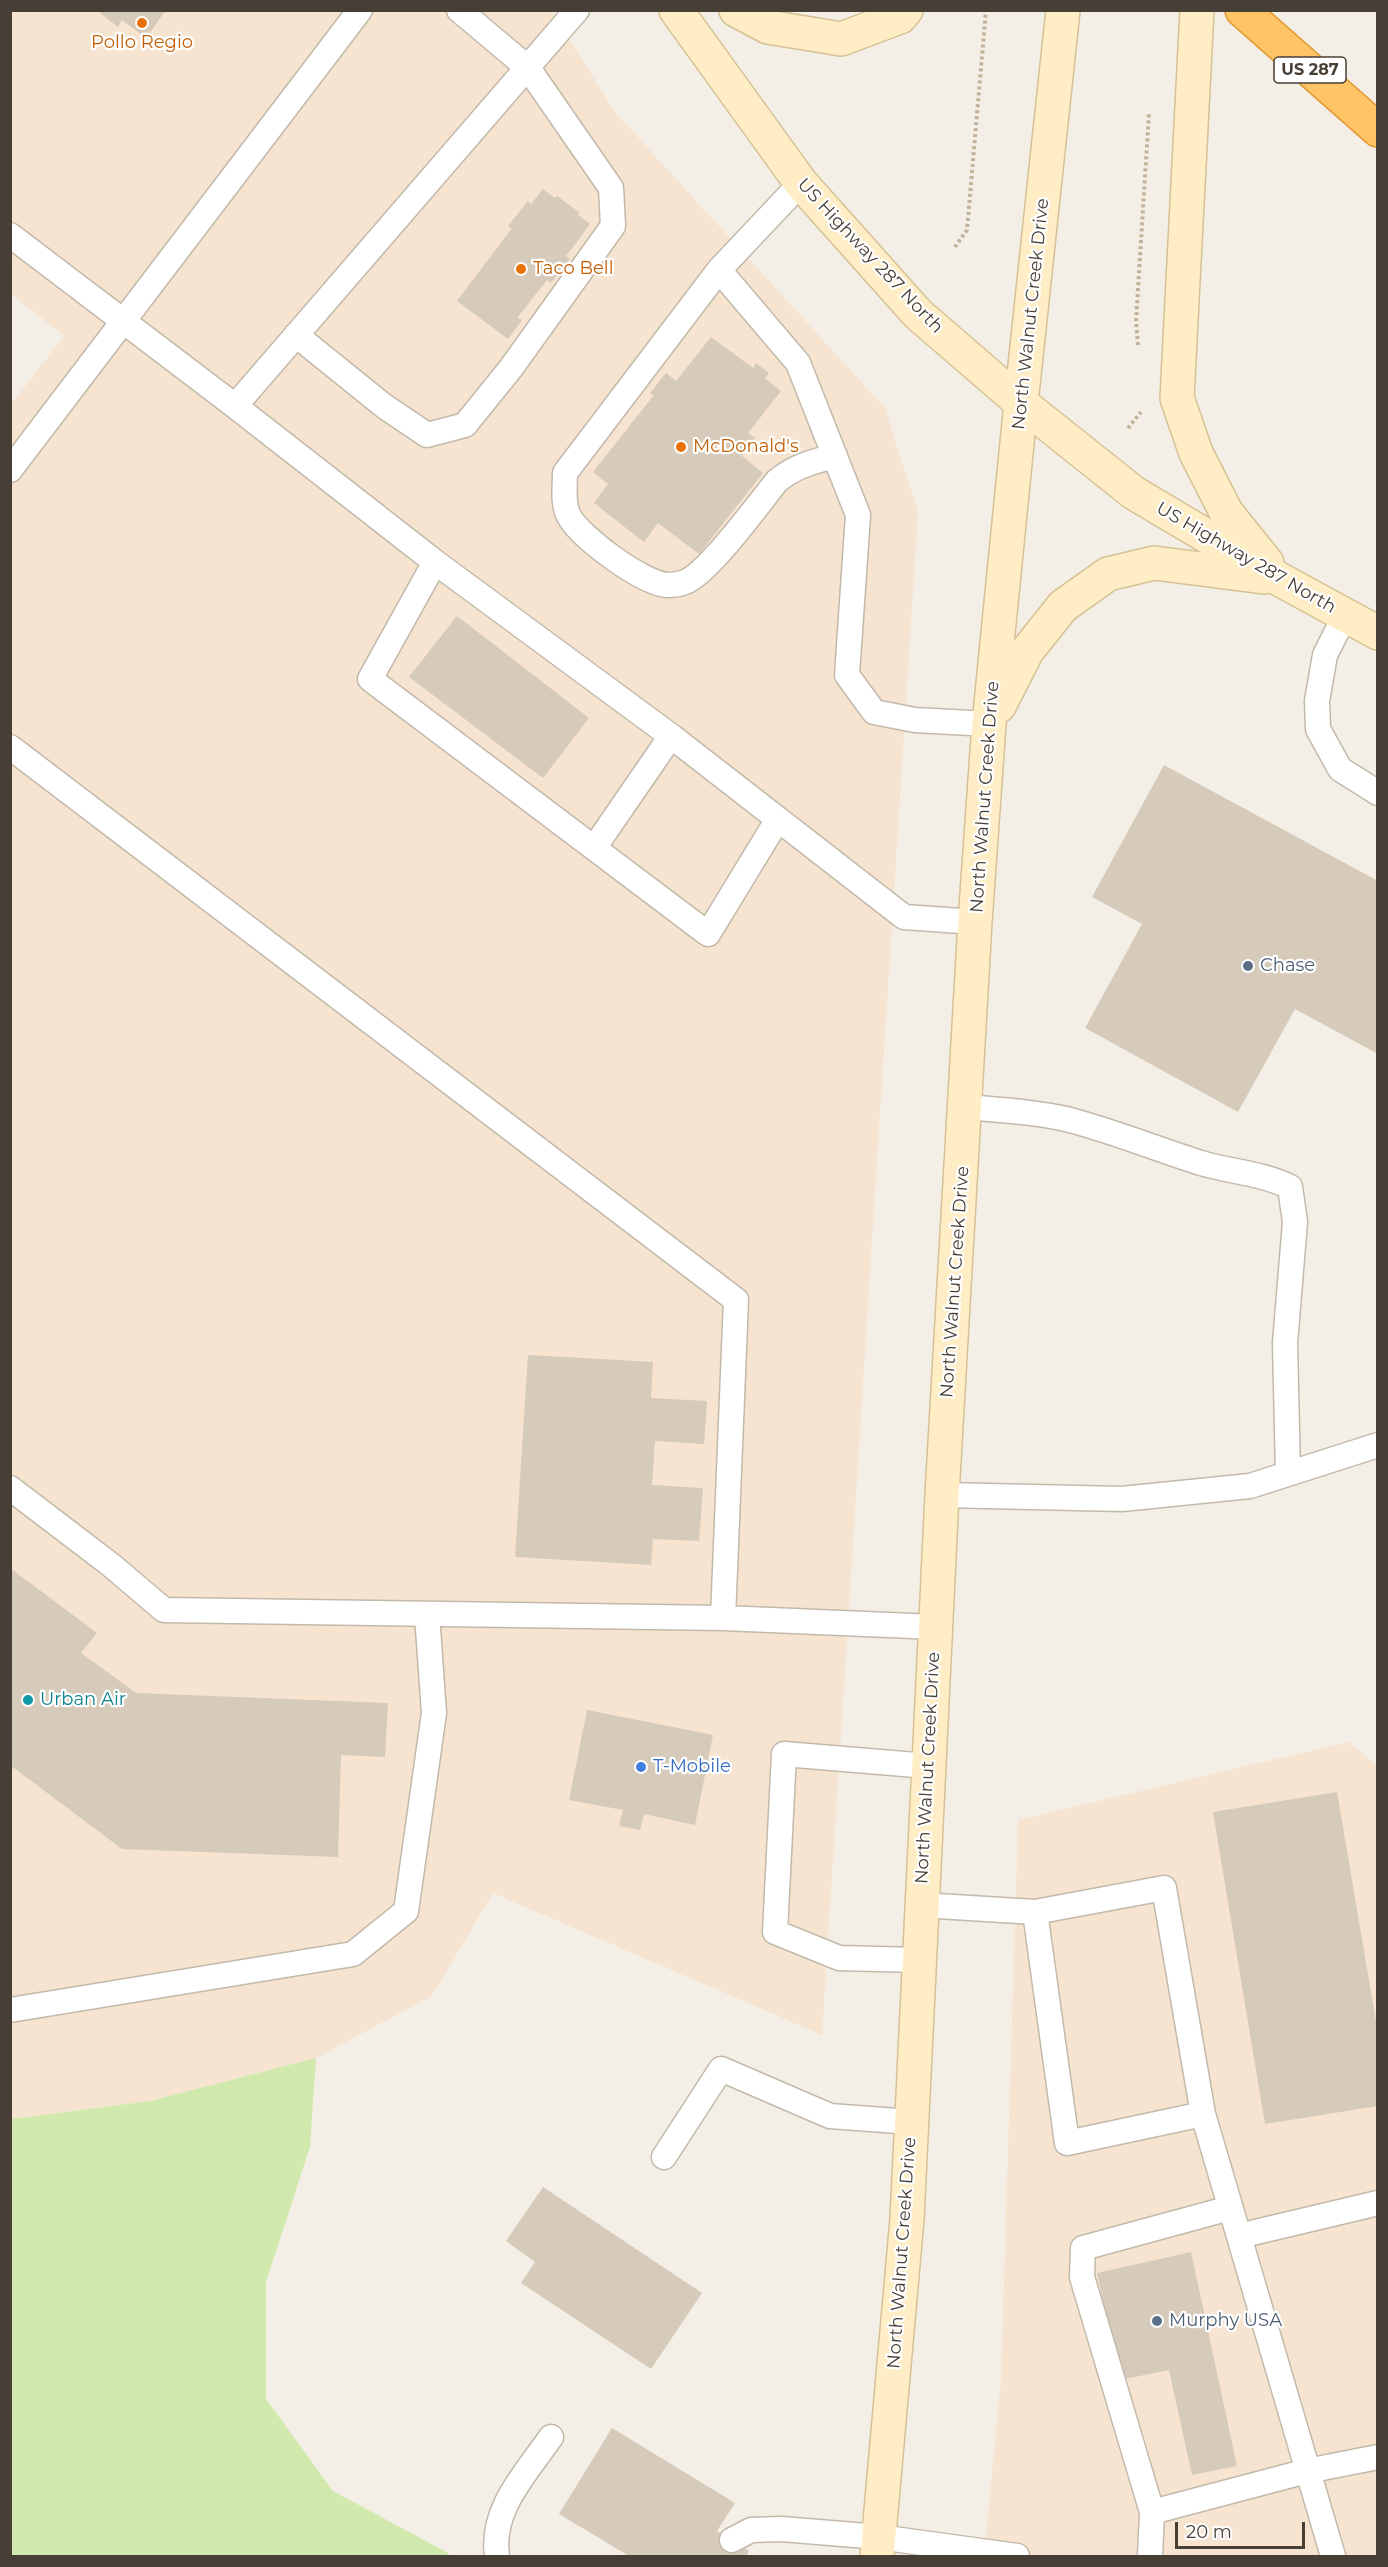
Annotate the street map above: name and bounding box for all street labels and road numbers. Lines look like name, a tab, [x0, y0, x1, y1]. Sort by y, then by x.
road number: US 287	[1274, 57, 1346, 83]
street label: US Highway 287 North	[793, 174, 947, 338]
street label: North Walnut Creek Drive	[1008, 197, 1054, 431]
street label: US Highway 287 North	[1152, 498, 1340, 618]
street label: North Walnut Creek Drive	[966, 680, 1004, 914]
street label: North Walnut Creek Drive	[936, 1165, 974, 1399]
street label: North Walnut Creek Drive	[911, 1651, 945, 1885]
street label: North Walnut Creek Drive	[883, 2136, 921, 2370]

